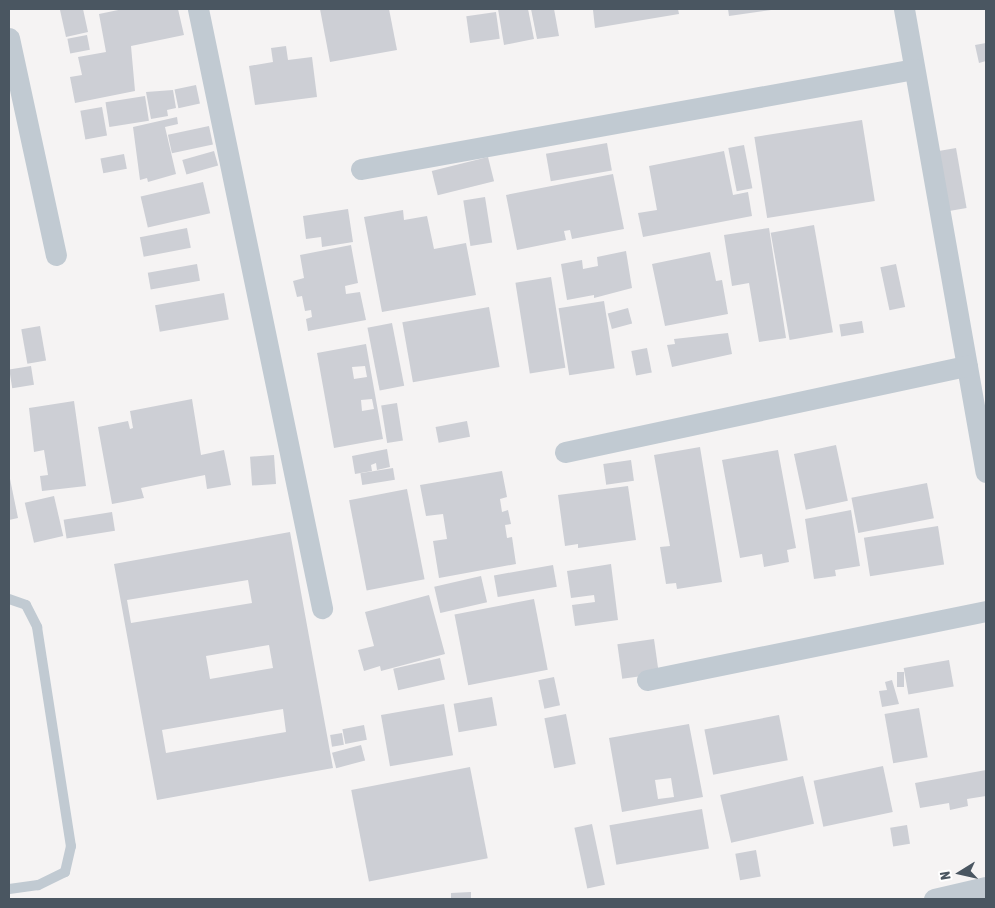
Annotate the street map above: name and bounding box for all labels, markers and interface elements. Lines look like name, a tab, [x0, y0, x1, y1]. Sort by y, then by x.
north arrow	[935, 848, 985, 898]
text: N	[937, 870, 954, 881]

